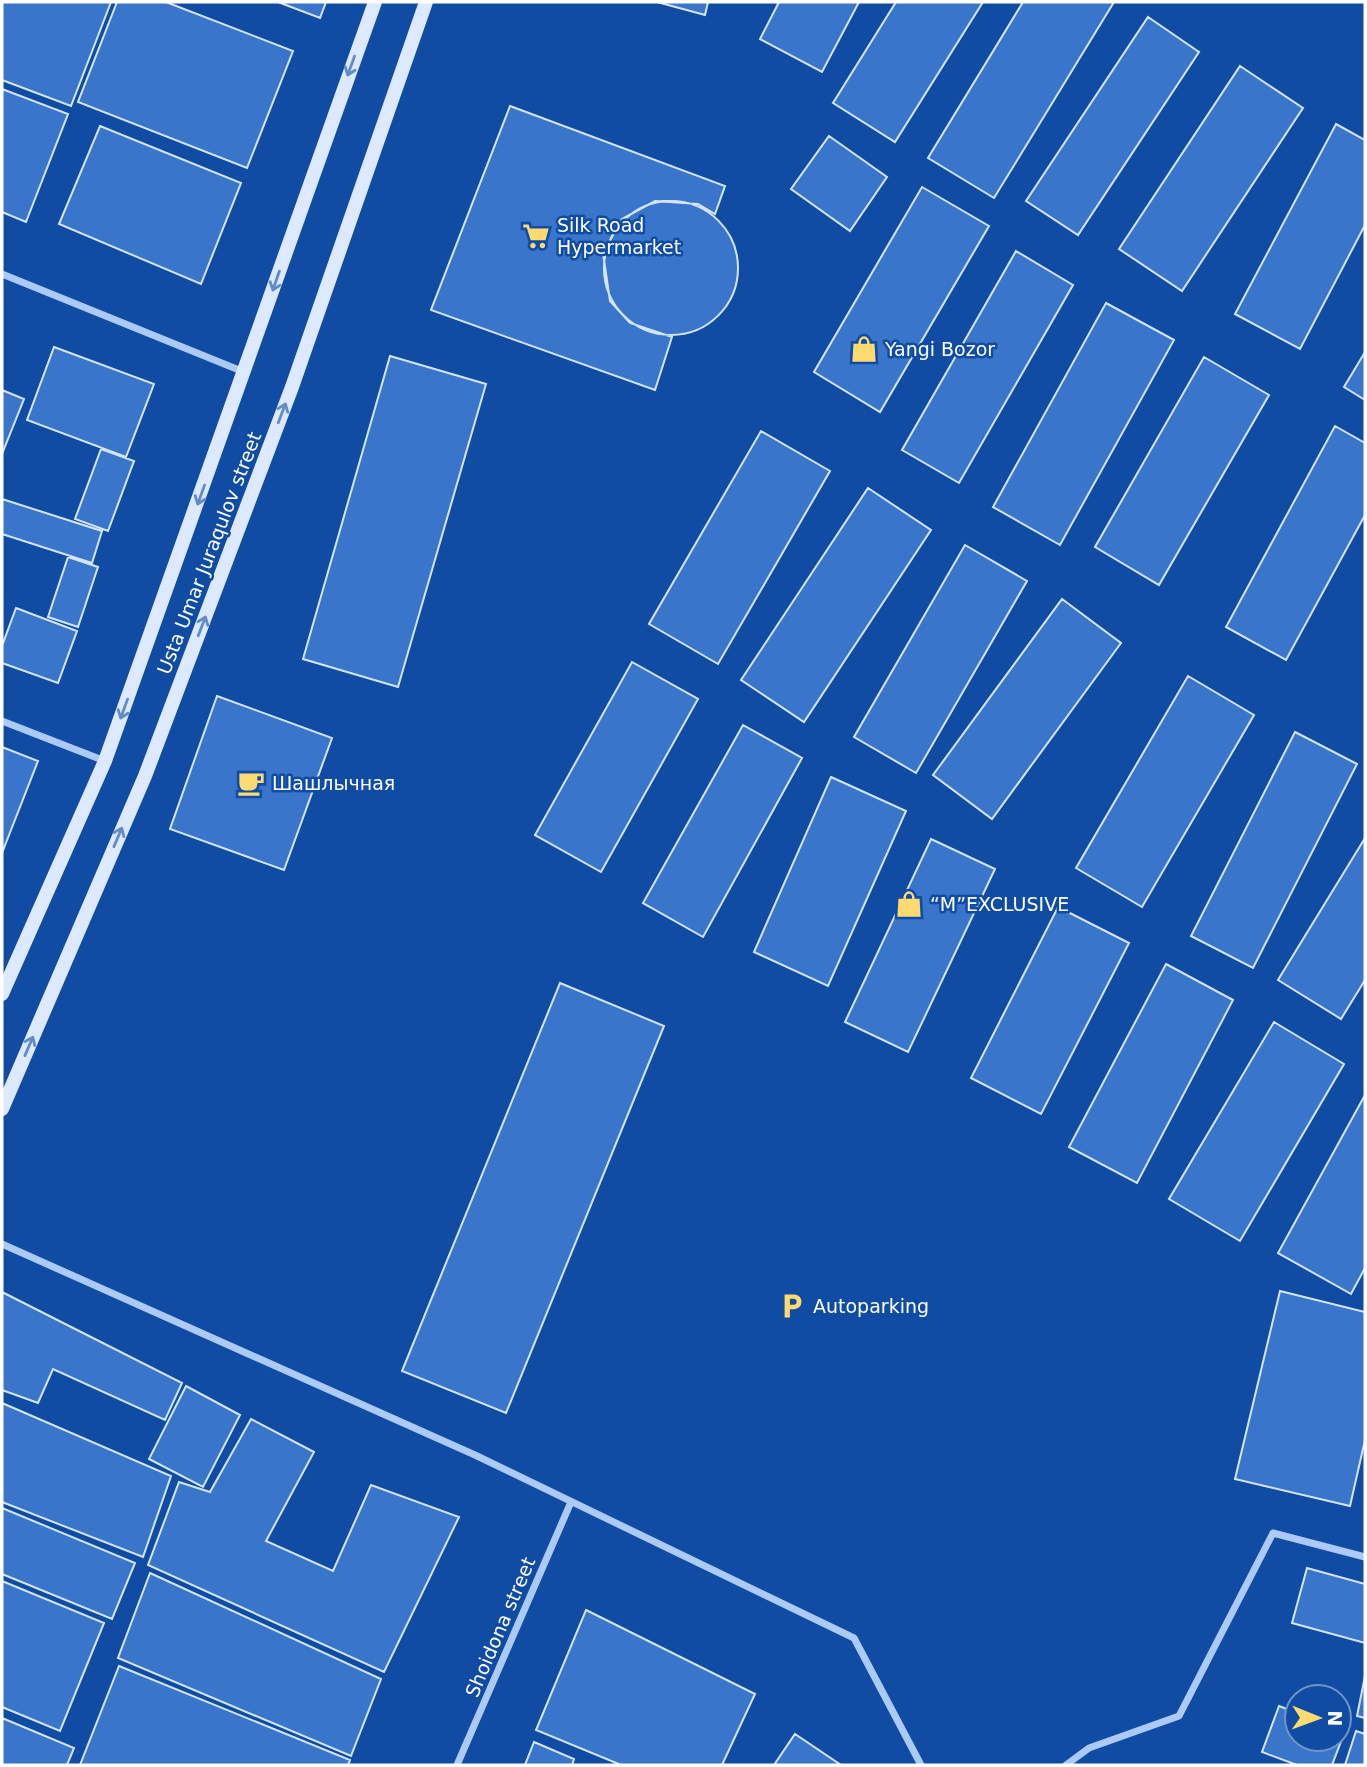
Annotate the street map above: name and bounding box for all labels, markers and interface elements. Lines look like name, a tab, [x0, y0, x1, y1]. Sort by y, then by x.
one-way arrow	[344, 54, 357, 76]
place label: Silk Road Hypermarket	[557, 214, 681, 258]
supermarket icon: Silk Road Hypermarket	[521, 221, 551, 251]
one-way arrow	[269, 269, 281, 291]
shop icon: Yangi Bozor	[849, 334, 879, 364]
place label: Yangi Bozor	[884, 338, 995, 360]
one-way arrow	[277, 402, 290, 424]
street label: Usta Umar Juraqulov street	[153, 429, 265, 677]
one-way arrow	[194, 484, 206, 506]
one-way arrow	[196, 615, 209, 637]
one-way arrow	[117, 698, 129, 720]
cafe icon: Шашлычная	[236, 768, 266, 798]
place label: Шашлычная	[272, 772, 395, 794]
one-way arrow	[113, 827, 126, 848]
shop icon: “M”EXCLUSIVE	[894, 889, 924, 919]
place label: “M”EXCLUSIVE	[930, 893, 1069, 915]
one-way arrow	[23, 1036, 36, 1058]
parking icon: Autoparking	[777, 1291, 807, 1321]
place label: Autoparking	[813, 1295, 929, 1317]
street label: Shoidona street	[461, 1554, 539, 1700]
north arrow	[1283, 1683, 1353, 1753]
text: N	[1324, 1710, 1346, 1726]

